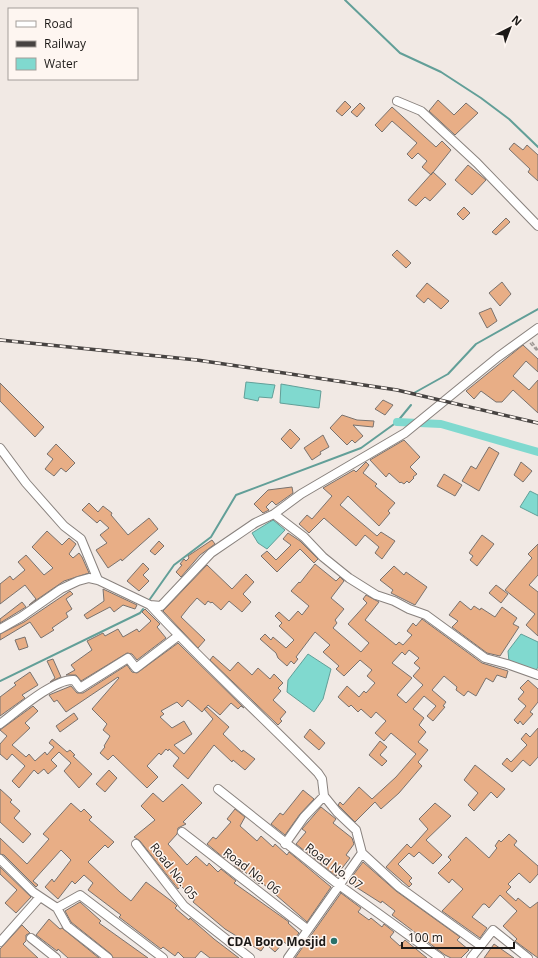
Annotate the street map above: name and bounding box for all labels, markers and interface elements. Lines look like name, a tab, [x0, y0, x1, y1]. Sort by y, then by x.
legend	[8, 8, 138, 80]
north arrow	[490, 8, 530, 48]
text: N	[509, 12, 525, 29]
text: Road	[44, 15, 73, 32]
text: Railway	[44, 35, 87, 52]
text: Water	[44, 55, 78, 72]
street label: Road No. 05	[146, 839, 202, 903]
street label: Road No. 07	[302, 839, 366, 893]
street label: Road No. 06	[220, 844, 284, 898]
scale bar	[402, 924, 514, 950]
text: 100 m	[408, 929, 443, 946]
place label: CDA Boro Mosjid	[227, 933, 326, 950]
marker: CDA Boro Mosjid	[329, 936, 339, 946]

